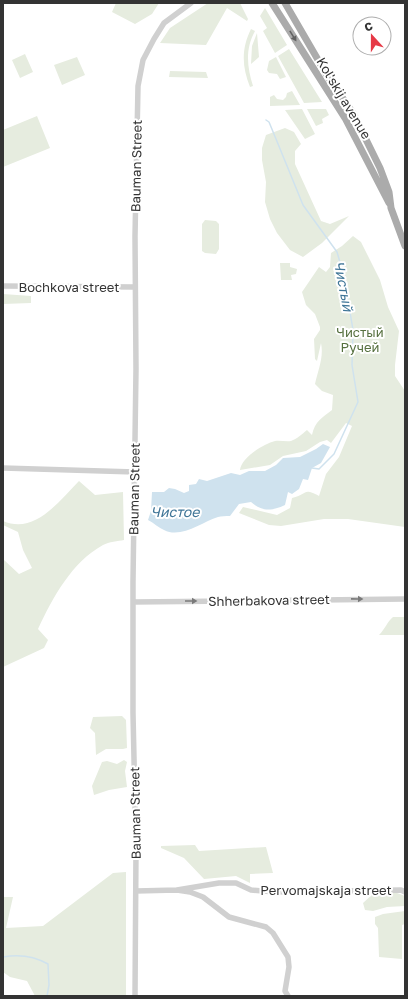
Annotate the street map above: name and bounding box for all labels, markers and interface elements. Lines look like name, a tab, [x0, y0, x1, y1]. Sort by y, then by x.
north arrow	[352, 16, 392, 56]
text: С	[362, 19, 374, 34]
one-way arrow	[289, 30, 296, 42]
street label: Kol'skij avenue	[313, 54, 375, 142]
street label: Bauman Street	[127, 120, 145, 212]
water label: Чистый	[331, 259, 358, 314]
street label: Bochkova street	[18, 279, 120, 295]
park label: Чистый Ручей	[336, 324, 384, 355]
street label: Bauman Street	[125, 443, 143, 535]
water label: Чистое	[151, 503, 200, 520]
street label: Shherbakova street	[208, 591, 330, 609]
one-way arrow	[351, 596, 364, 602]
one-way arrow	[185, 598, 198, 604]
street label: Bauman Street	[126, 767, 144, 859]
street label: Pervomajskaja street	[260, 882, 392, 898]

